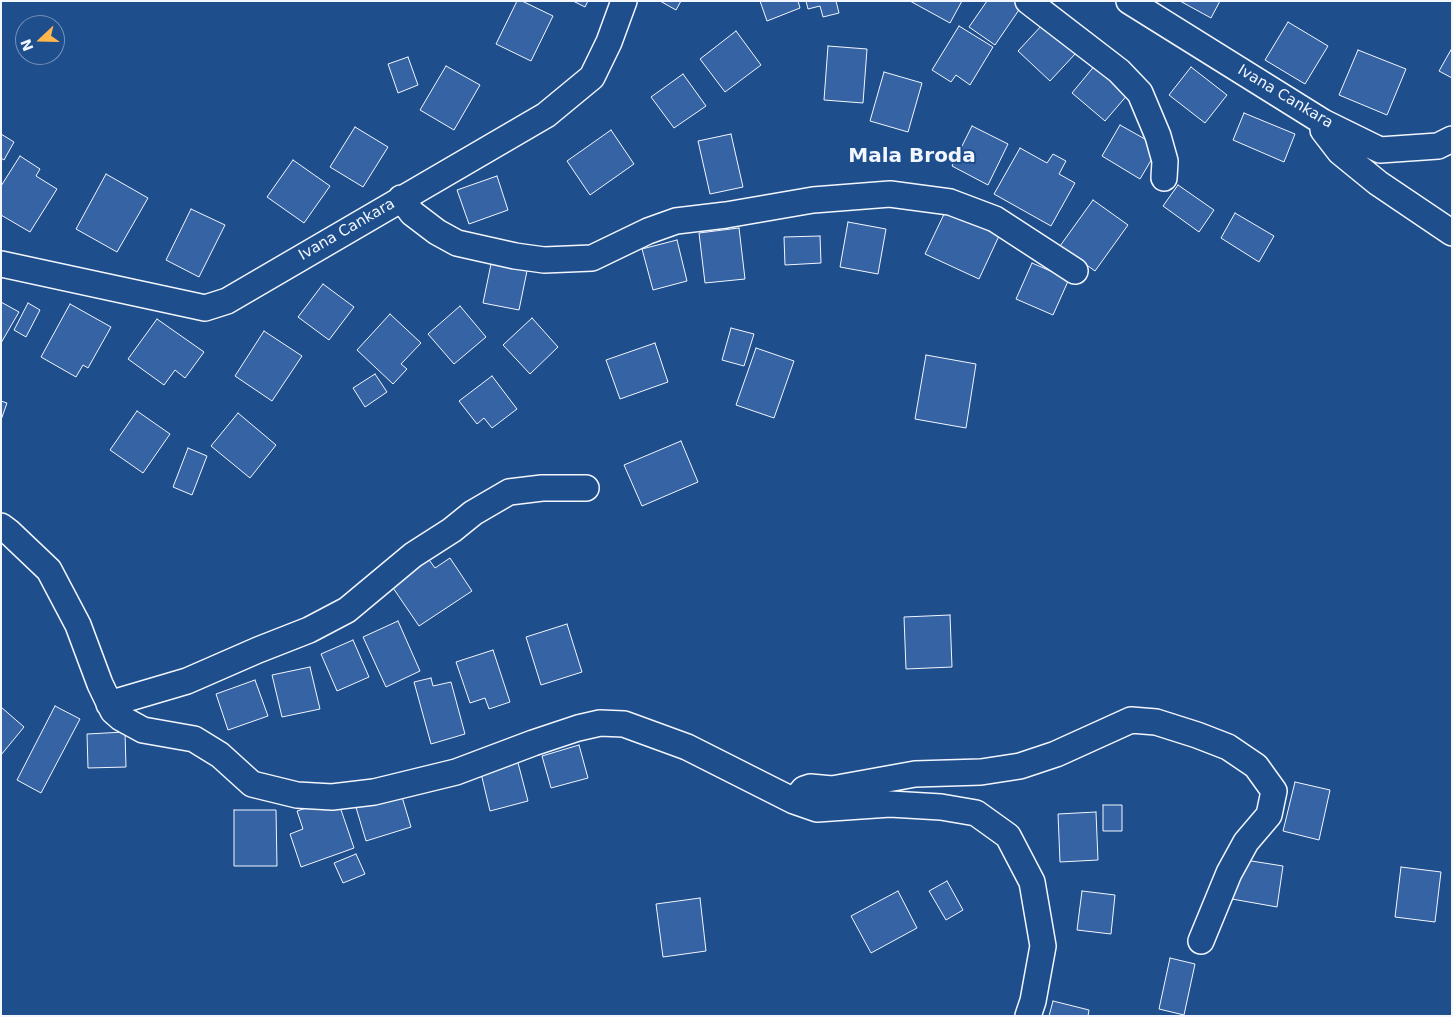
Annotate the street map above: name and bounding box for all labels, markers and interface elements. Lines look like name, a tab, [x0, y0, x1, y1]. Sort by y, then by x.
north arrow	[15, 15, 65, 65]
text: N	[17, 37, 36, 53]
street label: Ivana Cankara	[1234, 61, 1336, 133]
district label: Mala Broda	[848, 145, 976, 169]
street label: Ivana Cankara	[296, 195, 398, 265]

